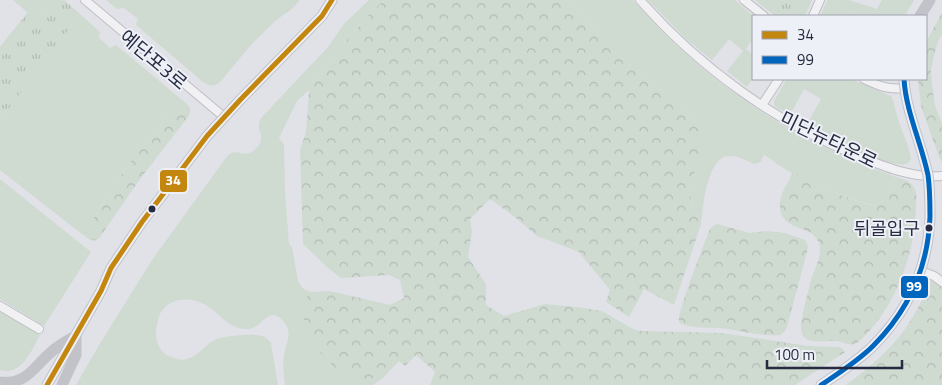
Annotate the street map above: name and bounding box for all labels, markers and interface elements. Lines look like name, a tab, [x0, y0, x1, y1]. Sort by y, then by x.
legend	[752, 15, 927, 80]
street label: 예단포3로	[114, 22, 194, 96]
text: 34	[797, 23, 814, 46]
text: 99	[797, 48, 814, 71]
street label: 미단뉴타운로	[776, 103, 882, 175]
line badge: 34	[159, 169, 188, 193]
text: 34	[165, 169, 181, 190]
unlabelled marker	[147, 204, 157, 214]
place label: 뒤골입구	[854, 215, 920, 242]
marker: 뒤골입구	[924, 223, 934, 233]
line badge: 99	[900, 275, 929, 299]
text: 99	[906, 275, 922, 296]
scale bar	[767, 338, 902, 370]
text: 100 m	[774, 343, 815, 366]

